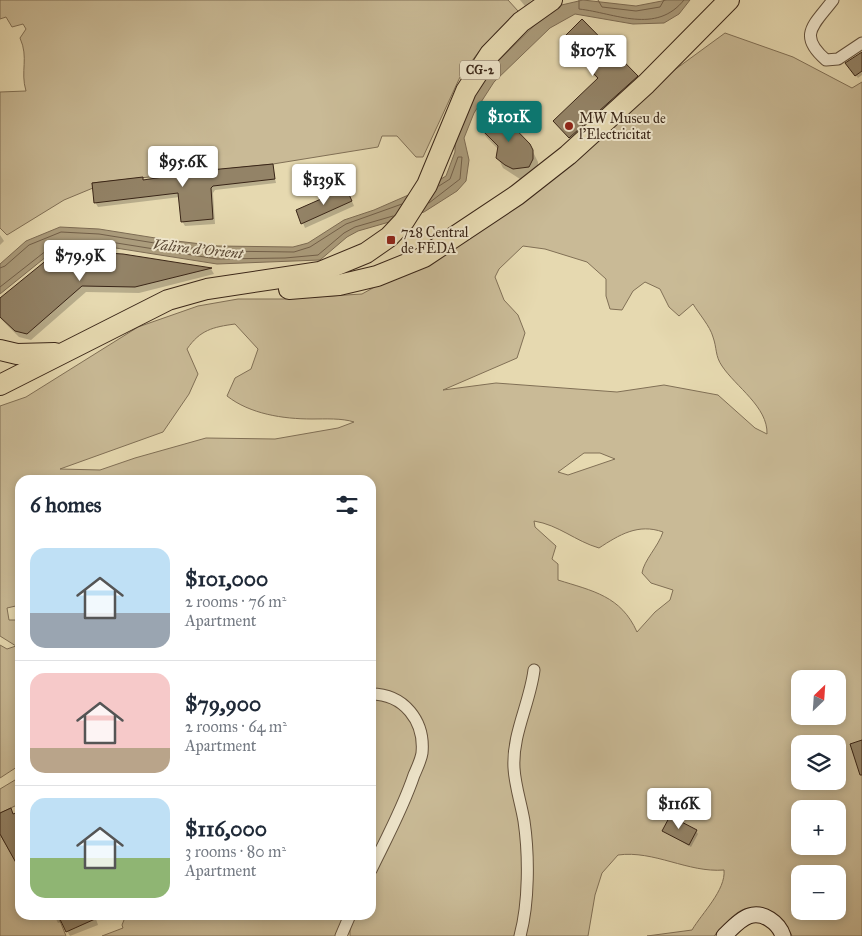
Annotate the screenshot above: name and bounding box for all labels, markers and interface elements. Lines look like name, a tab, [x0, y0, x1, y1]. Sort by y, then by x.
pin: $107K	[558, 34, 628, 77]
text: $107K	[570, 41, 616, 60]
road number: CG-2	[460, 60, 500, 80]
pin: $101K	[474, 100, 544, 143]
text: $101K	[488, 107, 530, 126]
place label: MW Museu de l'Electricitat	[579, 110, 666, 143]
marker: MW Museu de l'Electricitat	[563, 120, 575, 132]
pin: $95.6K	[142, 146, 224, 188]
text: $95.6K	[159, 152, 207, 171]
pin: $139K	[289, 164, 359, 206]
text: $139K	[303, 170, 345, 189]
place label: 728 Central de FEDA	[401, 224, 469, 257]
marker: 728 Central de FEDA	[385, 234, 397, 246]
water label: Valira d'Orient	[152, 235, 245, 263]
pin: $79.9K	[39, 240, 121, 282]
text: $79.9K	[55, 246, 105, 265]
icon: filters	[333, 491, 361, 519]
text: 6 homes	[30, 492, 102, 518]
text: $101,000	[185, 566, 268, 592]
icon: home	[70, 568, 130, 628]
text: 2 rooms · 76 m²	[185, 592, 286, 611]
text: Apartment	[185, 611, 257, 630]
north arrow	[791, 670, 846, 725]
map controls	[791, 670, 846, 920]
text: $79,900	[185, 691, 261, 717]
icon: home	[70, 693, 130, 753]
text: 2 rooms · 64 m²	[185, 717, 287, 736]
button: layers	[791, 735, 846, 790]
text: Apartment	[185, 736, 257, 755]
pin: $116K	[644, 788, 714, 830]
text: $116K	[658, 794, 700, 813]
button: +	[791, 800, 846, 855]
text: $116,000	[185, 816, 267, 842]
icon: home	[70, 818, 130, 878]
text: 3 rooms · 80 m²	[185, 842, 286, 861]
text: Apartment	[185, 861, 257, 880]
button: −	[791, 865, 846, 920]

